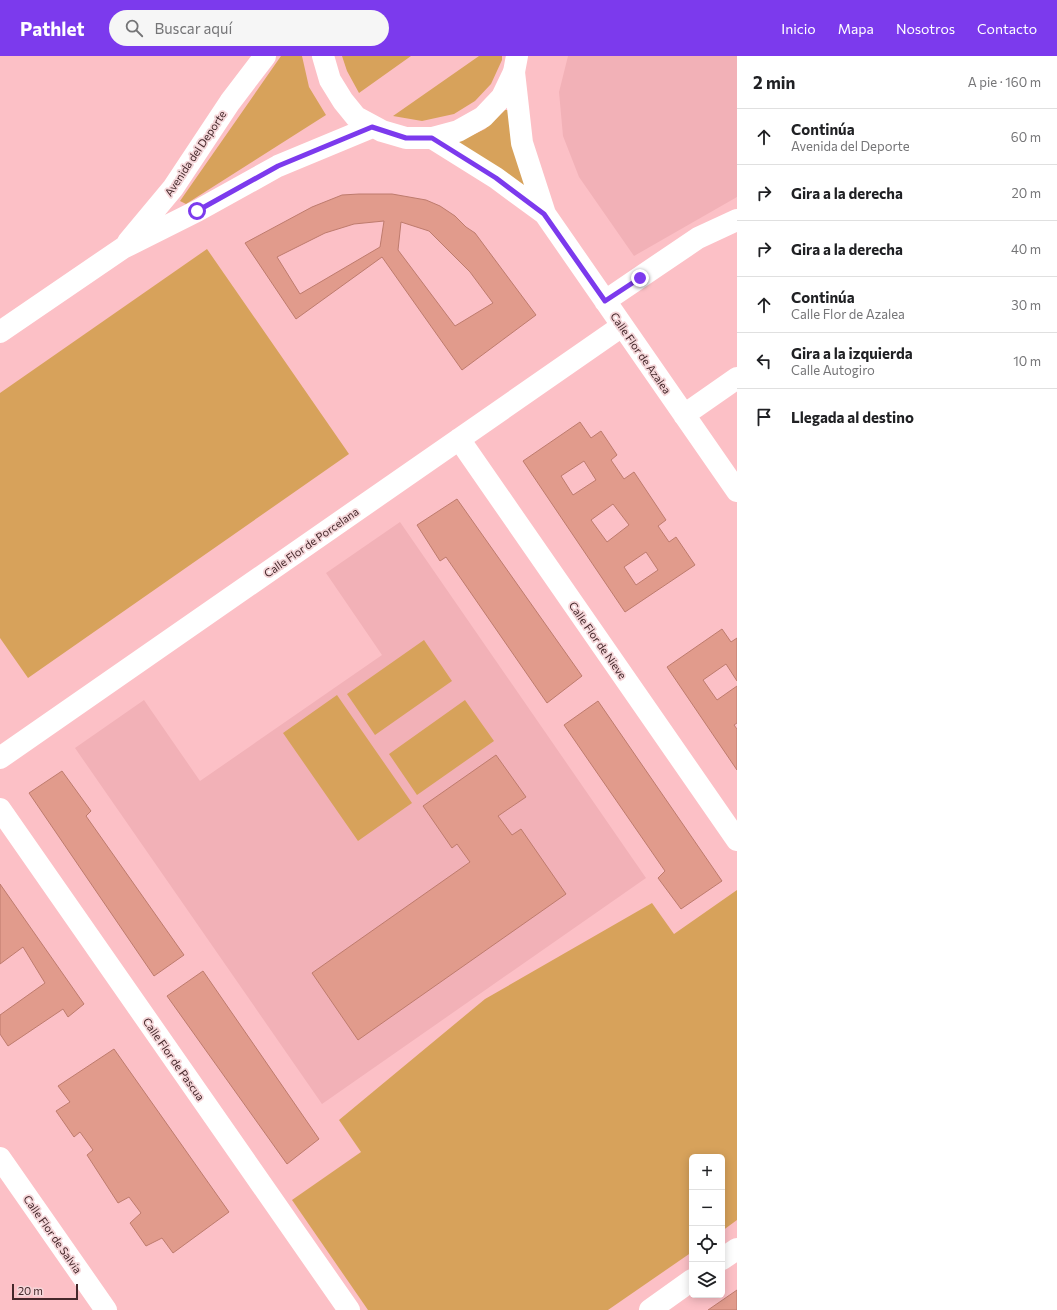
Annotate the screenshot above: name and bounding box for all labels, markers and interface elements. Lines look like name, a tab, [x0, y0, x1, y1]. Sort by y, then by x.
search box	[109, 10, 389, 46]
text: Pathlet	[20, 17, 85, 40]
icon: search	[123, 17, 145, 39]
text: Buscar aquí	[155, 19, 232, 37]
text: Inicio	[781, 20, 816, 37]
text: Mapa	[838, 20, 874, 37]
text: Nosotros	[896, 20, 955, 37]
text: Contacto	[977, 20, 1037, 37]
text: 2 min	[753, 72, 795, 93]
text: A pie · 160 m	[968, 74, 1041, 90]
street label: Avenida del Deporte	[162, 108, 229, 198]
text: Continúa	[791, 120, 855, 138]
icon: ahead	[753, 126, 775, 148]
text: 60 m	[1011, 129, 1041, 145]
text: Avenida del Deporte	[791, 138, 910, 154]
icon: right	[753, 182, 775, 204]
text: Gira a la derecha	[791, 184, 903, 202]
text: 20 m	[1012, 185, 1041, 201]
route start	[188, 202, 206, 220]
icon: right	[753, 238, 775, 260]
text: Gira a la derecha	[791, 240, 903, 258]
text: 40 m	[1011, 241, 1041, 257]
route end	[631, 269, 649, 287]
text: Continúa	[791, 288, 855, 306]
icon: ahead	[753, 294, 775, 316]
text: 30 m	[1011, 297, 1041, 313]
text: Calle Flor de Azalea	[791, 306, 905, 322]
street label: Calle Flor de Azalea	[608, 310, 674, 396]
text: Gira a la izquierda	[791, 344, 913, 362]
icon: left	[753, 350, 775, 372]
text: 10 m	[1013, 353, 1041, 369]
text: Calle Autogiro	[791, 362, 875, 378]
icon: arrive	[753, 406, 775, 428]
text: Llegada al destino	[791, 408, 914, 426]
street label: Calle Flor de Porcelana	[261, 504, 361, 580]
street label: Calle Flor de Nieve	[567, 599, 630, 681]
street label: Calle Flor de Pascua	[141, 1015, 207, 1103]
map controls	[689, 1154, 725, 1298]
button: +	[689, 1154, 725, 1190]
button: −	[689, 1190, 725, 1226]
street label: Calle Flor de Salvia	[21, 1192, 85, 1276]
button: locate	[689, 1226, 725, 1262]
button: layers	[689, 1262, 725, 1298]
scale bar	[12, 1282, 78, 1301]
text: 20 m	[18, 1284, 43, 1297]

